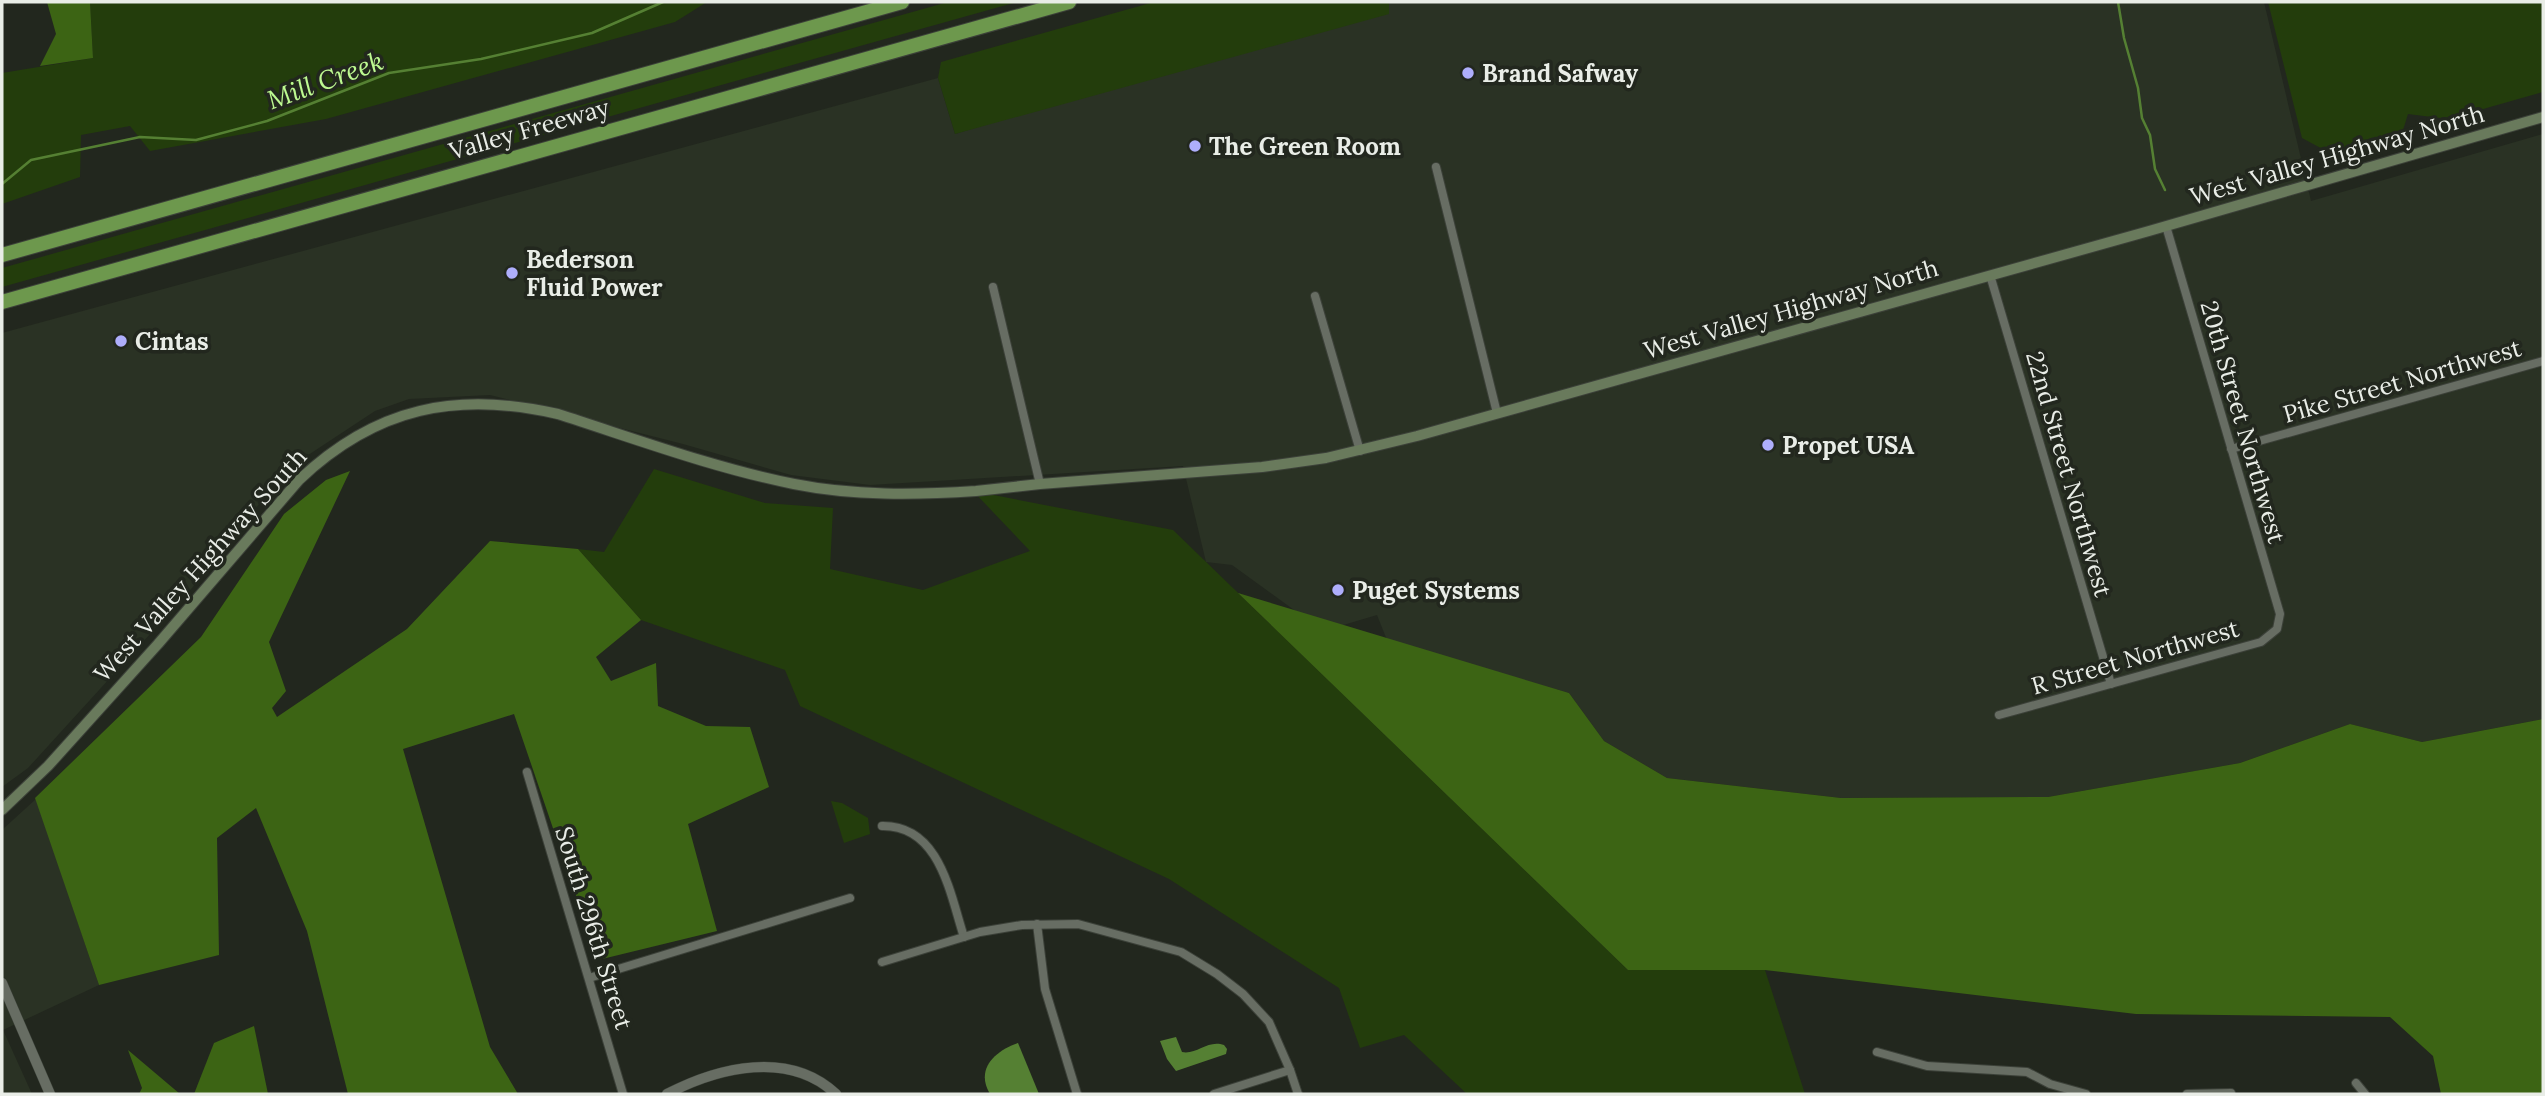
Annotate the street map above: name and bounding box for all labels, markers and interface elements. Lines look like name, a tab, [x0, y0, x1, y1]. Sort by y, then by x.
water label: Mill Creek	[262, 44, 388, 116]
place label: Brand Safway	[1482, 58, 1639, 89]
marker: Brand Safway	[1460, 65, 1476, 81]
street label: Valley Freeway	[444, 91, 613, 167]
street label: West Valley Highway North	[2186, 98, 2488, 212]
place label: The Green Room	[1209, 131, 1401, 162]
marker: The Green Room	[1187, 138, 1203, 154]
place label: Bederson Fluid Power	[526, 244, 663, 303]
street label: West Valley Highway North	[1640, 252, 1942, 366]
marker: Bederson Fluid Power	[504, 265, 520, 281]
street label: 20th Street Northwest	[2194, 297, 2293, 547]
place label: Cintas	[135, 326, 209, 357]
street label: Pike Street Northwest	[2279, 332, 2525, 430]
marker: Cintas	[113, 333, 129, 349]
street label: 22nd Street Northwest	[2019, 348, 2119, 601]
place label: Propet USA	[1782, 430, 1914, 461]
marker: Propet USA	[1760, 437, 1776, 453]
street label: West Valley Highway South	[87, 442, 313, 688]
place label: Puget Systems	[1352, 575, 1520, 606]
marker: Puget Systems	[1330, 582, 1346, 598]
street label: R Street Northwest	[2028, 612, 2243, 701]
street label: South 296th Street	[548, 823, 640, 1034]

